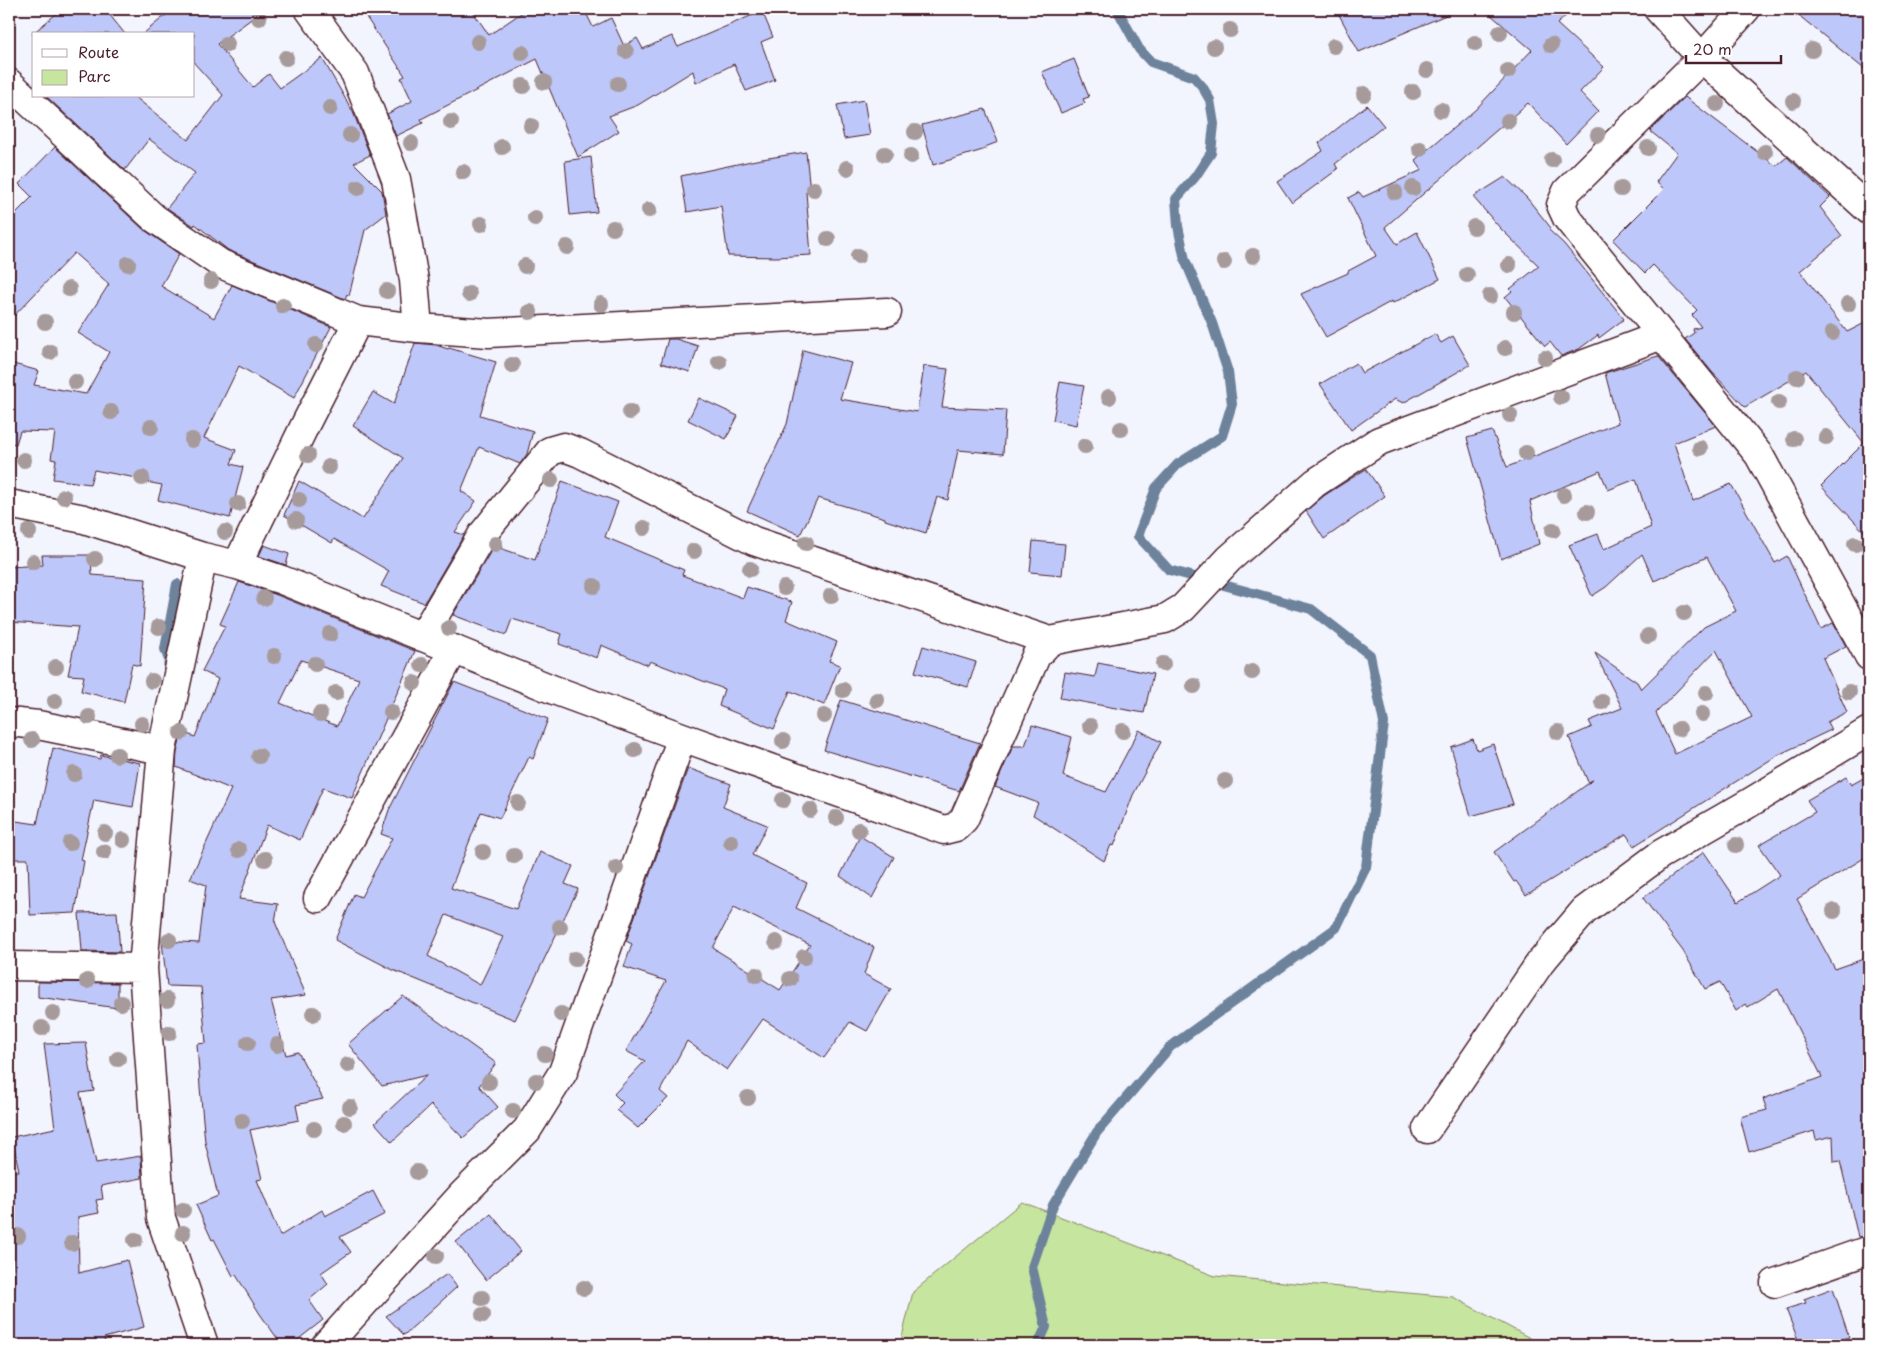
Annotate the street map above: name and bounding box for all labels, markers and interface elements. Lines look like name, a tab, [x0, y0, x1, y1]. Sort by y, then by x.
legend	[32, 32, 195, 98]
scale bar	[1686, 32, 1780, 64]
text: 20 m	[1693, 37, 1732, 60]
text: Route	[78, 40, 119, 63]
text: Parc	[78, 64, 111, 87]

